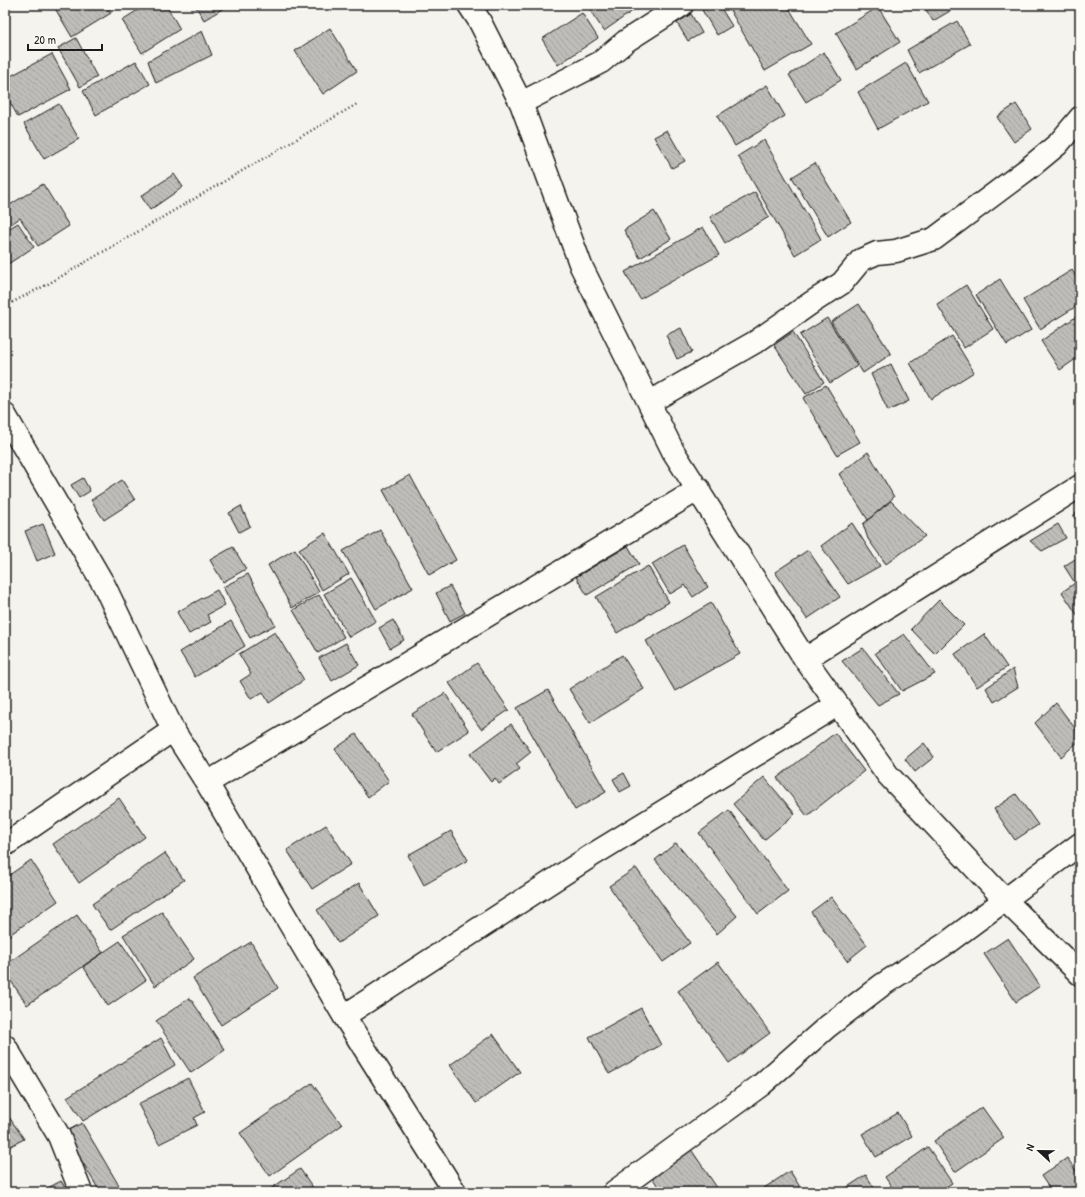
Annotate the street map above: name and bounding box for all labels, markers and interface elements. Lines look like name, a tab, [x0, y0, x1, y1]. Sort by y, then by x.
scale bar	[28, 26, 102, 52]
text: 20 m	[34, 31, 56, 48]
north arrow	[1019, 1131, 1059, 1171]
text: N	[1022, 1142, 1037, 1153]

